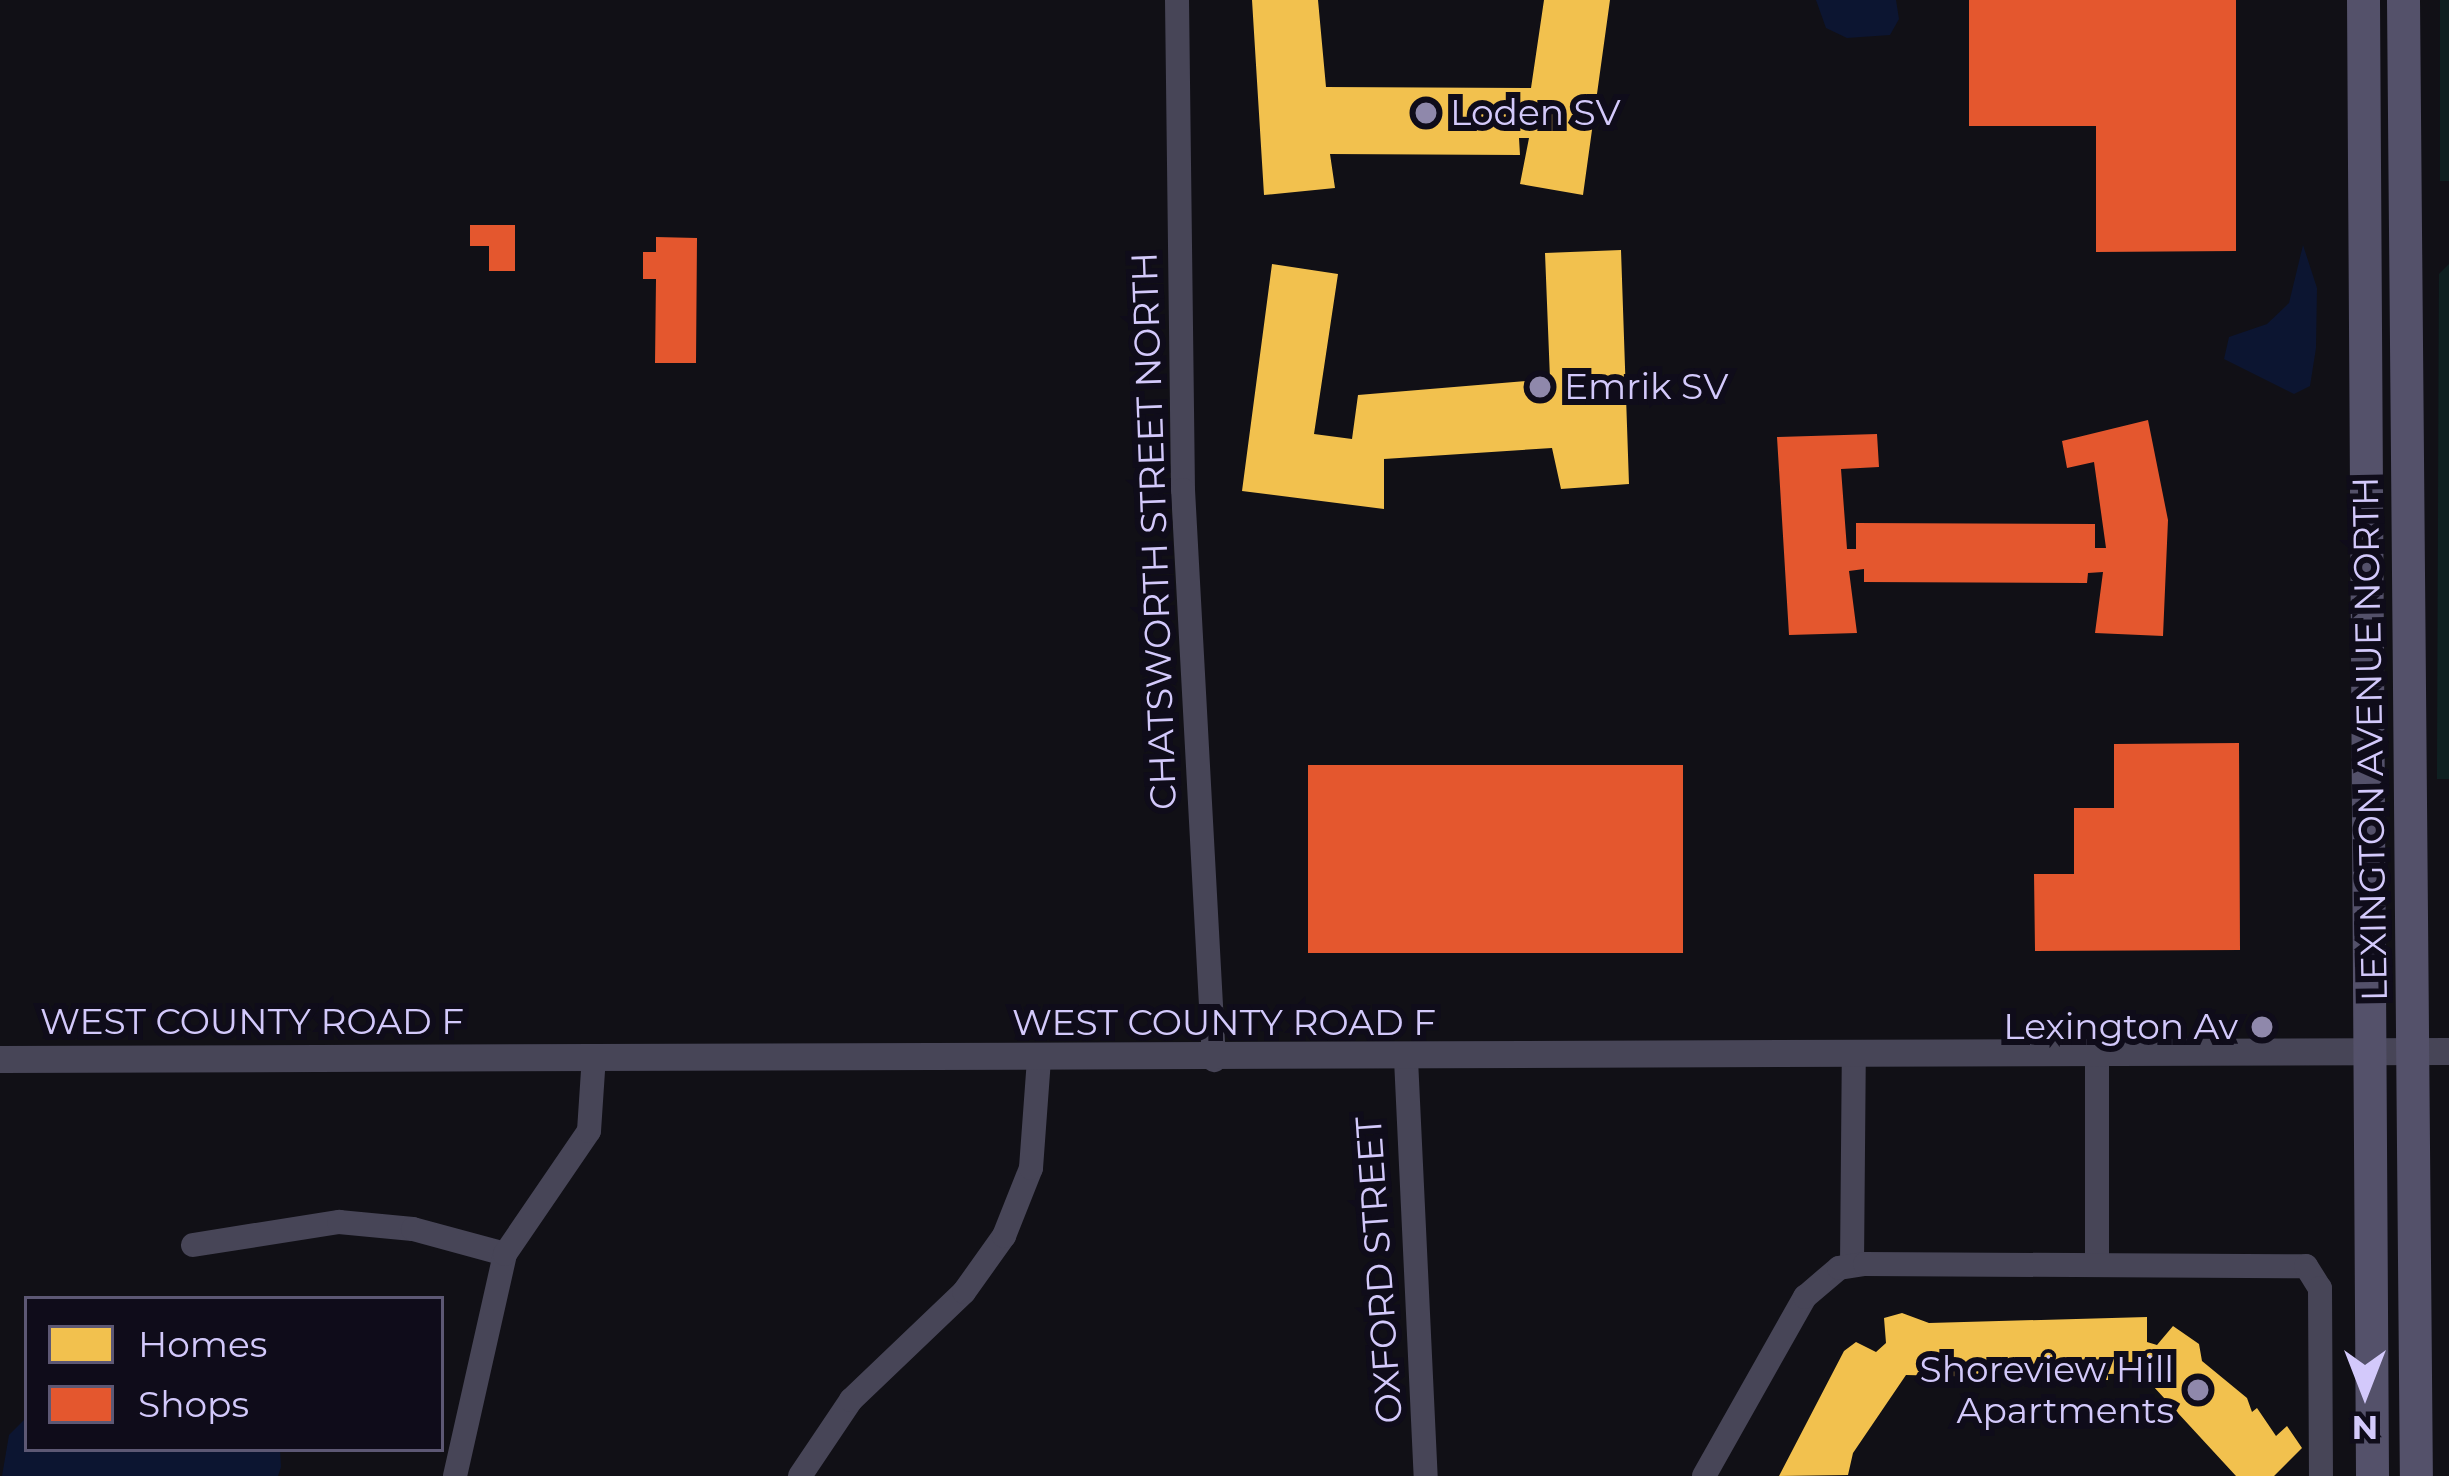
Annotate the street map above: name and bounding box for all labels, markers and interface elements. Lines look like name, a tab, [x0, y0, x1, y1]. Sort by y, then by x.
place label: Loden SV	[1450, 91, 1621, 135]
marker: Loden SV	[1413, 100, 1439, 126]
street label: CHATSWORTH STREET NORTH	[1123, 251, 1185, 811]
place label: Emrik SV	[1564, 365, 1728, 409]
marker: Emrik SV	[1527, 374, 1553, 400]
street label: LEXINGTON AVENUE NORTH	[2344, 476, 2396, 1002]
street label: WEST COUNTY ROAD F	[40, 1000, 464, 1044]
street label: WEST COUNTY ROAD F	[1012, 1001, 1436, 1045]
place label: Lexington Av	[2003, 1005, 2238, 1049]
marker: Lexington Av	[2249, 1014, 2275, 1040]
street label: OXFORD STREET	[1347, 1115, 1411, 1425]
legend	[24, 1296, 444, 1452]
text: Homes	[138, 1322, 267, 1366]
north arrow	[2305, 1332, 2425, 1452]
place label: Shoreview Hill Apartments	[1920, 1347, 2174, 1432]
marker: Shoreview Hill Apartments	[2185, 1377, 2211, 1403]
text: Shops	[138, 1382, 249, 1426]
text: N	[2352, 1408, 2378, 1448]

